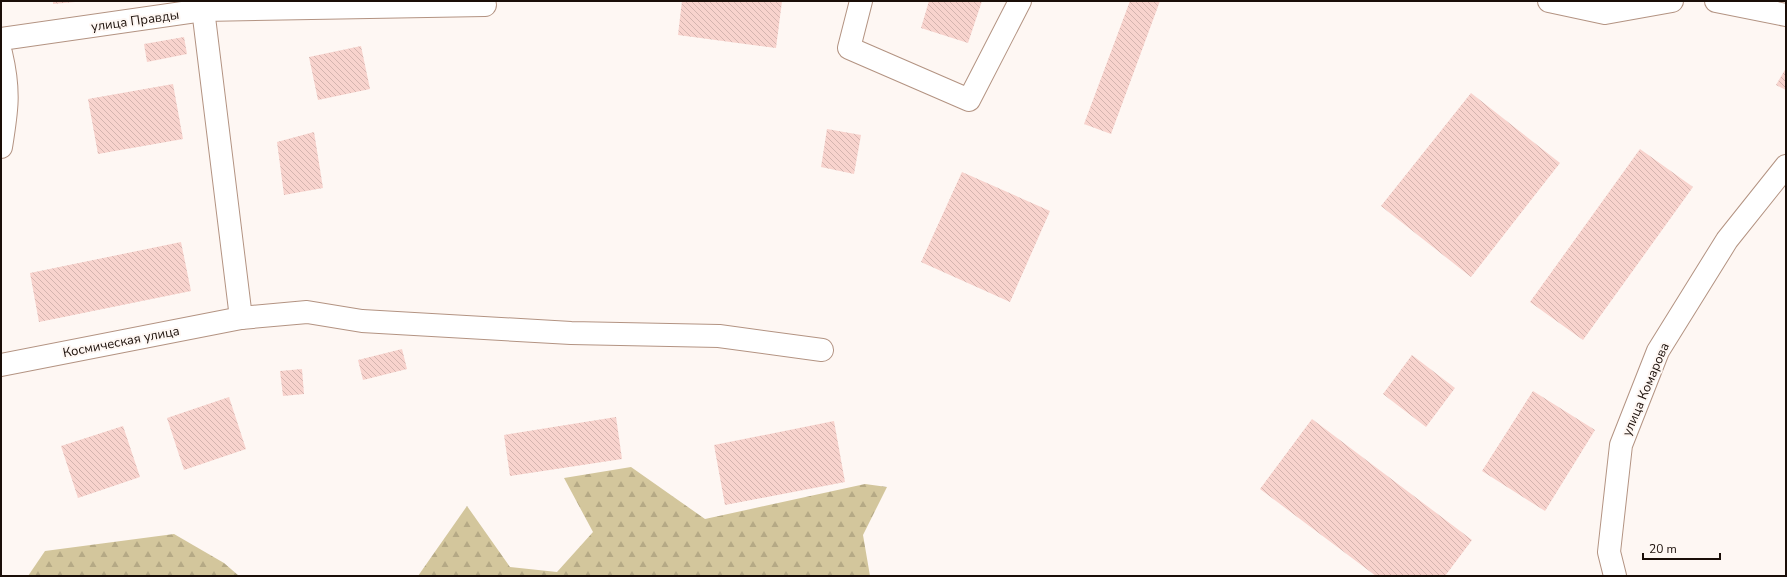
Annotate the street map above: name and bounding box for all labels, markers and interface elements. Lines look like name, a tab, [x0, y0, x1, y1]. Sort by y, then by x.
street label: улица Правды	[90, 6, 180, 36]
street label: Космическая улица	[61, 322, 181, 362]
street label: улица Комарова	[1618, 340, 1674, 439]
scale bar	[1643, 535, 1720, 561]
text: 20 m	[1649, 541, 1677, 557]

